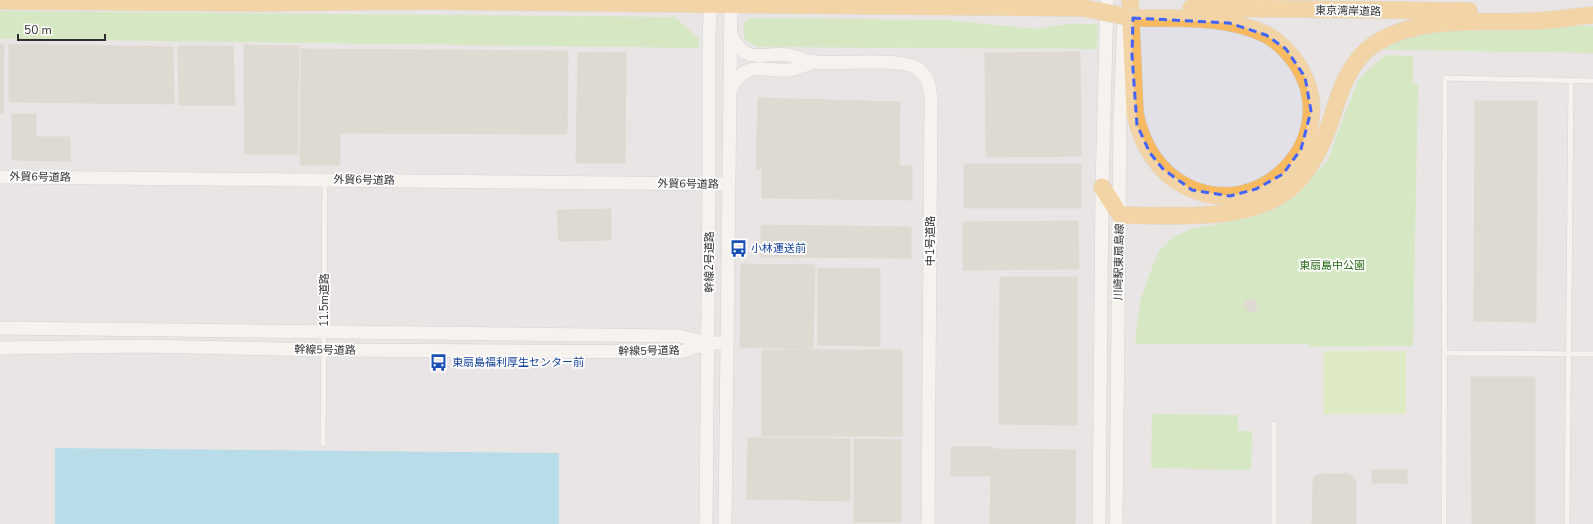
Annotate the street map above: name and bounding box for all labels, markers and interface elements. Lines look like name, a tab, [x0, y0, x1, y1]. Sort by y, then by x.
street label: 東京湾岸道路	[1315, 3, 1381, 19]
scale bar	[18, 16, 105, 42]
text: 50 m	[24, 22, 52, 38]
street label: 外貿6号道路	[9, 169, 71, 185]
street label: 外貿6号道路	[333, 172, 395, 188]
street label: 外貿6号道路	[657, 176, 719, 192]
street label: 中1号道路	[923, 216, 938, 266]
street label: 川崎駅東扇島線	[1111, 223, 1127, 301]
street label: 幹線2号道路	[702, 231, 717, 293]
bus stop icon: 小林運送前	[728, 238, 748, 258]
place label: 小林運送前	[751, 241, 806, 256]
park label: 東扇島中公園	[1299, 258, 1365, 273]
street label: 11.5m道路	[317, 273, 332, 327]
street label: 幹線5号道路	[294, 342, 356, 358]
street label: 幹線5号道路	[618, 343, 680, 359]
bus stop icon: 東扇島福利厚生センター前	[429, 352, 449, 372]
place label: 東扇島福利厚生センター前	[452, 355, 584, 370]

